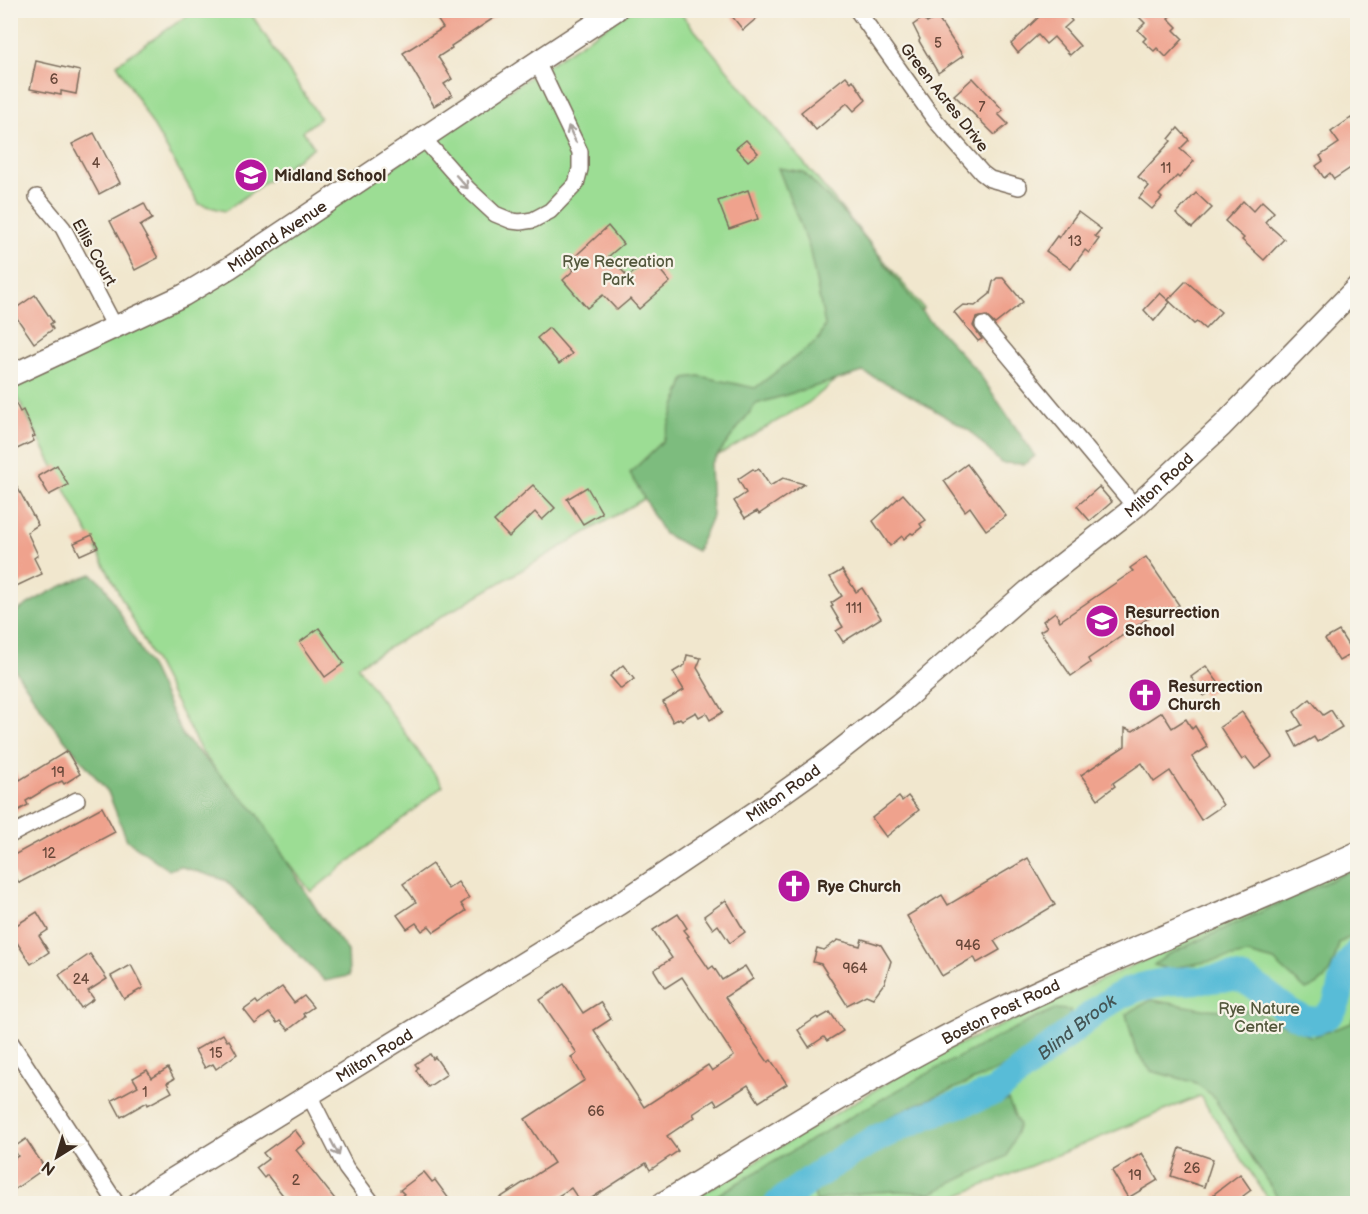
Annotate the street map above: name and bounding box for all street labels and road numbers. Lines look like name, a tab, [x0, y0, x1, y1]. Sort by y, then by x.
street label: Green Acres Drive	[896, 40, 992, 156]
street label: Midland Avenue	[224, 197, 331, 277]
street label: Ellis Court	[68, 216, 120, 290]
street label: Milton Road	[1121, 450, 1198, 522]
street label: Milton Road	[743, 761, 825, 827]
street label: Boston Post Road	[939, 976, 1063, 1049]
street label: Milton Road	[333, 1025, 417, 1087]

